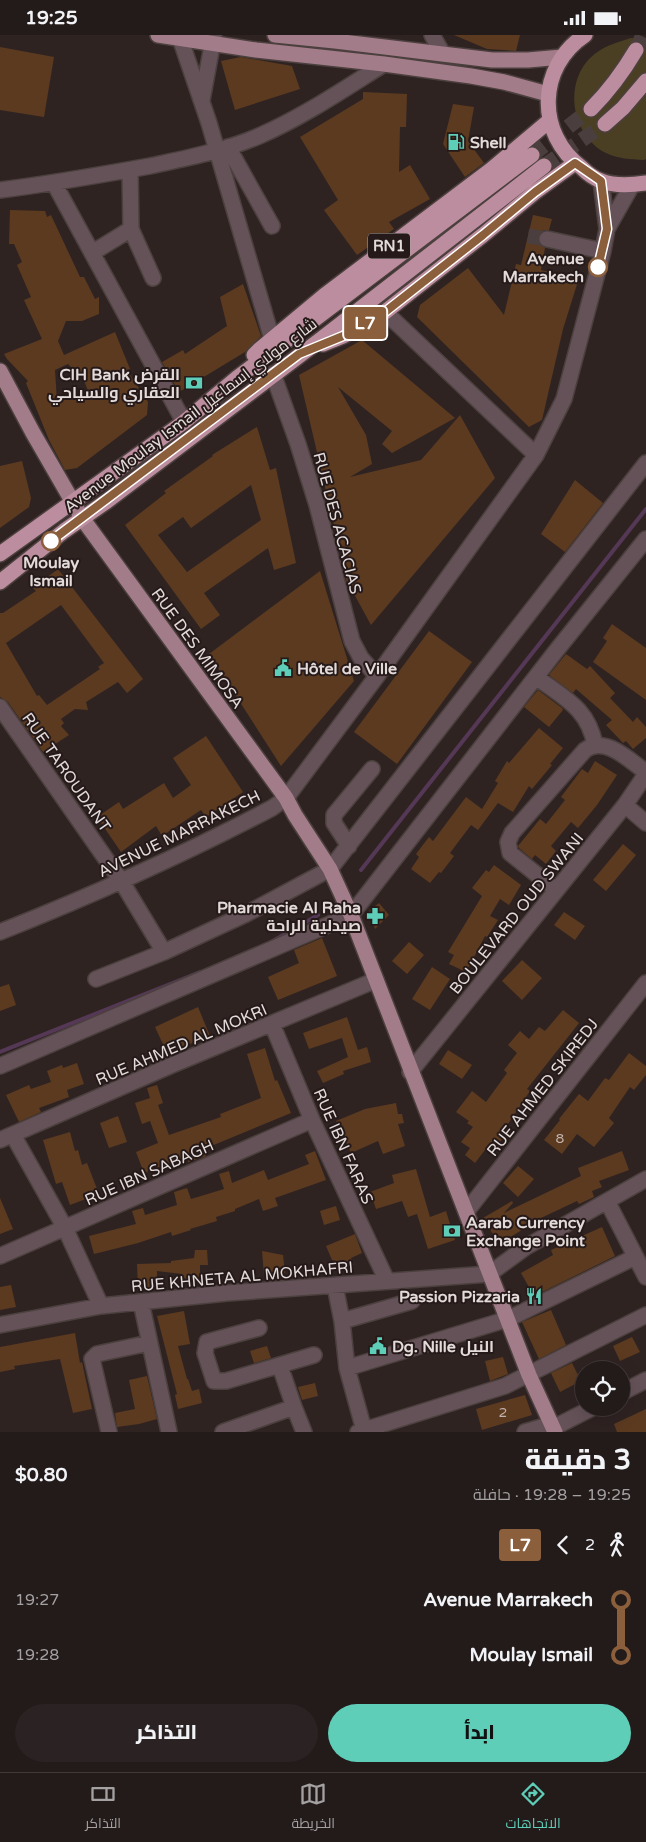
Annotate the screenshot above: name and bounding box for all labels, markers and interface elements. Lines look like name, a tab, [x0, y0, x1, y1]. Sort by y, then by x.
text: 19:25	[25, 7, 78, 29]
fuel station icon: Shell	[446, 132, 466, 152]
place label: Shell	[470, 133, 507, 153]
road number: RN1	[368, 233, 410, 259]
place label: Avenue Marrakech	[502, 249, 584, 287]
marker: Avenue Marrakech	[588, 257, 608, 277]
line badge: L7	[342, 307, 388, 339]
text: L7	[354, 312, 376, 334]
street label: Avenue Moulay Ismail شارع مولاي إسماعيل	[60, 314, 323, 520]
place label: CIH Bank القرض العقاري والسياحي	[48, 365, 180, 405]
bank icon: CIH Bank القرض العقاري والسياحي	[184, 373, 204, 393]
street label: RUE DES ACACIAS	[308, 450, 366, 597]
marker: Moulay Ismail	[41, 531, 61, 551]
place label: Moulay Ismail	[23, 553, 79, 591]
street label: RUE DES MIMOSA	[147, 584, 248, 713]
public building icon: Hôtel de Ville	[273, 658, 293, 678]
place label: Hôtel de Ville	[297, 659, 397, 679]
street label: RUE TAROUDANT	[17, 709, 115, 836]
street label: AVENUE MARRAKECH	[95, 786, 264, 882]
street label: BOULEVARD OUD SWANI	[445, 829, 588, 998]
place label: Pharmacie Al Raha صيدلية الراحة	[217, 898, 361, 936]
pharmacy icon: Pharmacie Al Raha صيدلية الراحة	[365, 906, 385, 926]
street label: RUE AHMED AL MOKRI	[93, 1000, 270, 1090]
street label: RUE AHMED SKIREDJ	[483, 1015, 603, 1161]
street label: RUE IBN FARAS	[309, 1085, 378, 1208]
house number: 8	[556, 1130, 565, 1147]
street label: RUE IBN SABAGH	[82, 1135, 217, 1210]
place label: Aarab Currency Exchange Point	[466, 1213, 586, 1251]
bank icon: Aarab Currency Exchange Point	[442, 1221, 462, 1241]
street label: RUE KHNETA AL MOKHAFRI	[130, 1257, 354, 1297]
restaurant icon: Passion Pizzaria	[524, 1286, 544, 1306]
place label: Passion Pizzaria	[399, 1287, 520, 1307]
public building icon: Dg. Nille النيل	[368, 1336, 388, 1356]
place label: Dg. Nille النيل	[392, 1337, 494, 1357]
map controls	[575, 1361, 630, 1416]
button: locate	[575, 1361, 630, 1416]
house number: 2	[499, 1404, 507, 1421]
text: 3 دقيقة	[525, 1443, 631, 1477]
text: $0.80	[15, 1464, 67, 1486]
text: 19:25 – 19:28 · حافلة	[473, 1485, 631, 1505]
icon: back	[549, 1531, 577, 1559]
icon: walk	[603, 1531, 631, 1559]
text: L7	[509, 1534, 531, 1556]
text: 2	[585, 1535, 595, 1555]
text: Avenue Marrakech	[423, 1589, 593, 1611]
text: 19:27	[15, 1590, 59, 1610]
text: Moulay Ismail	[469, 1644, 593, 1666]
text: 19:28	[15, 1645, 59, 1665]
button: التذاكر	[15, 1704, 318, 1762]
button: ابدأ	[328, 1704, 631, 1762]
tab: التذاكر	[85, 1780, 121, 1836]
tab: الخريطة	[291, 1780, 335, 1836]
tab: الاتجاهات	[505, 1780, 561, 1836]

